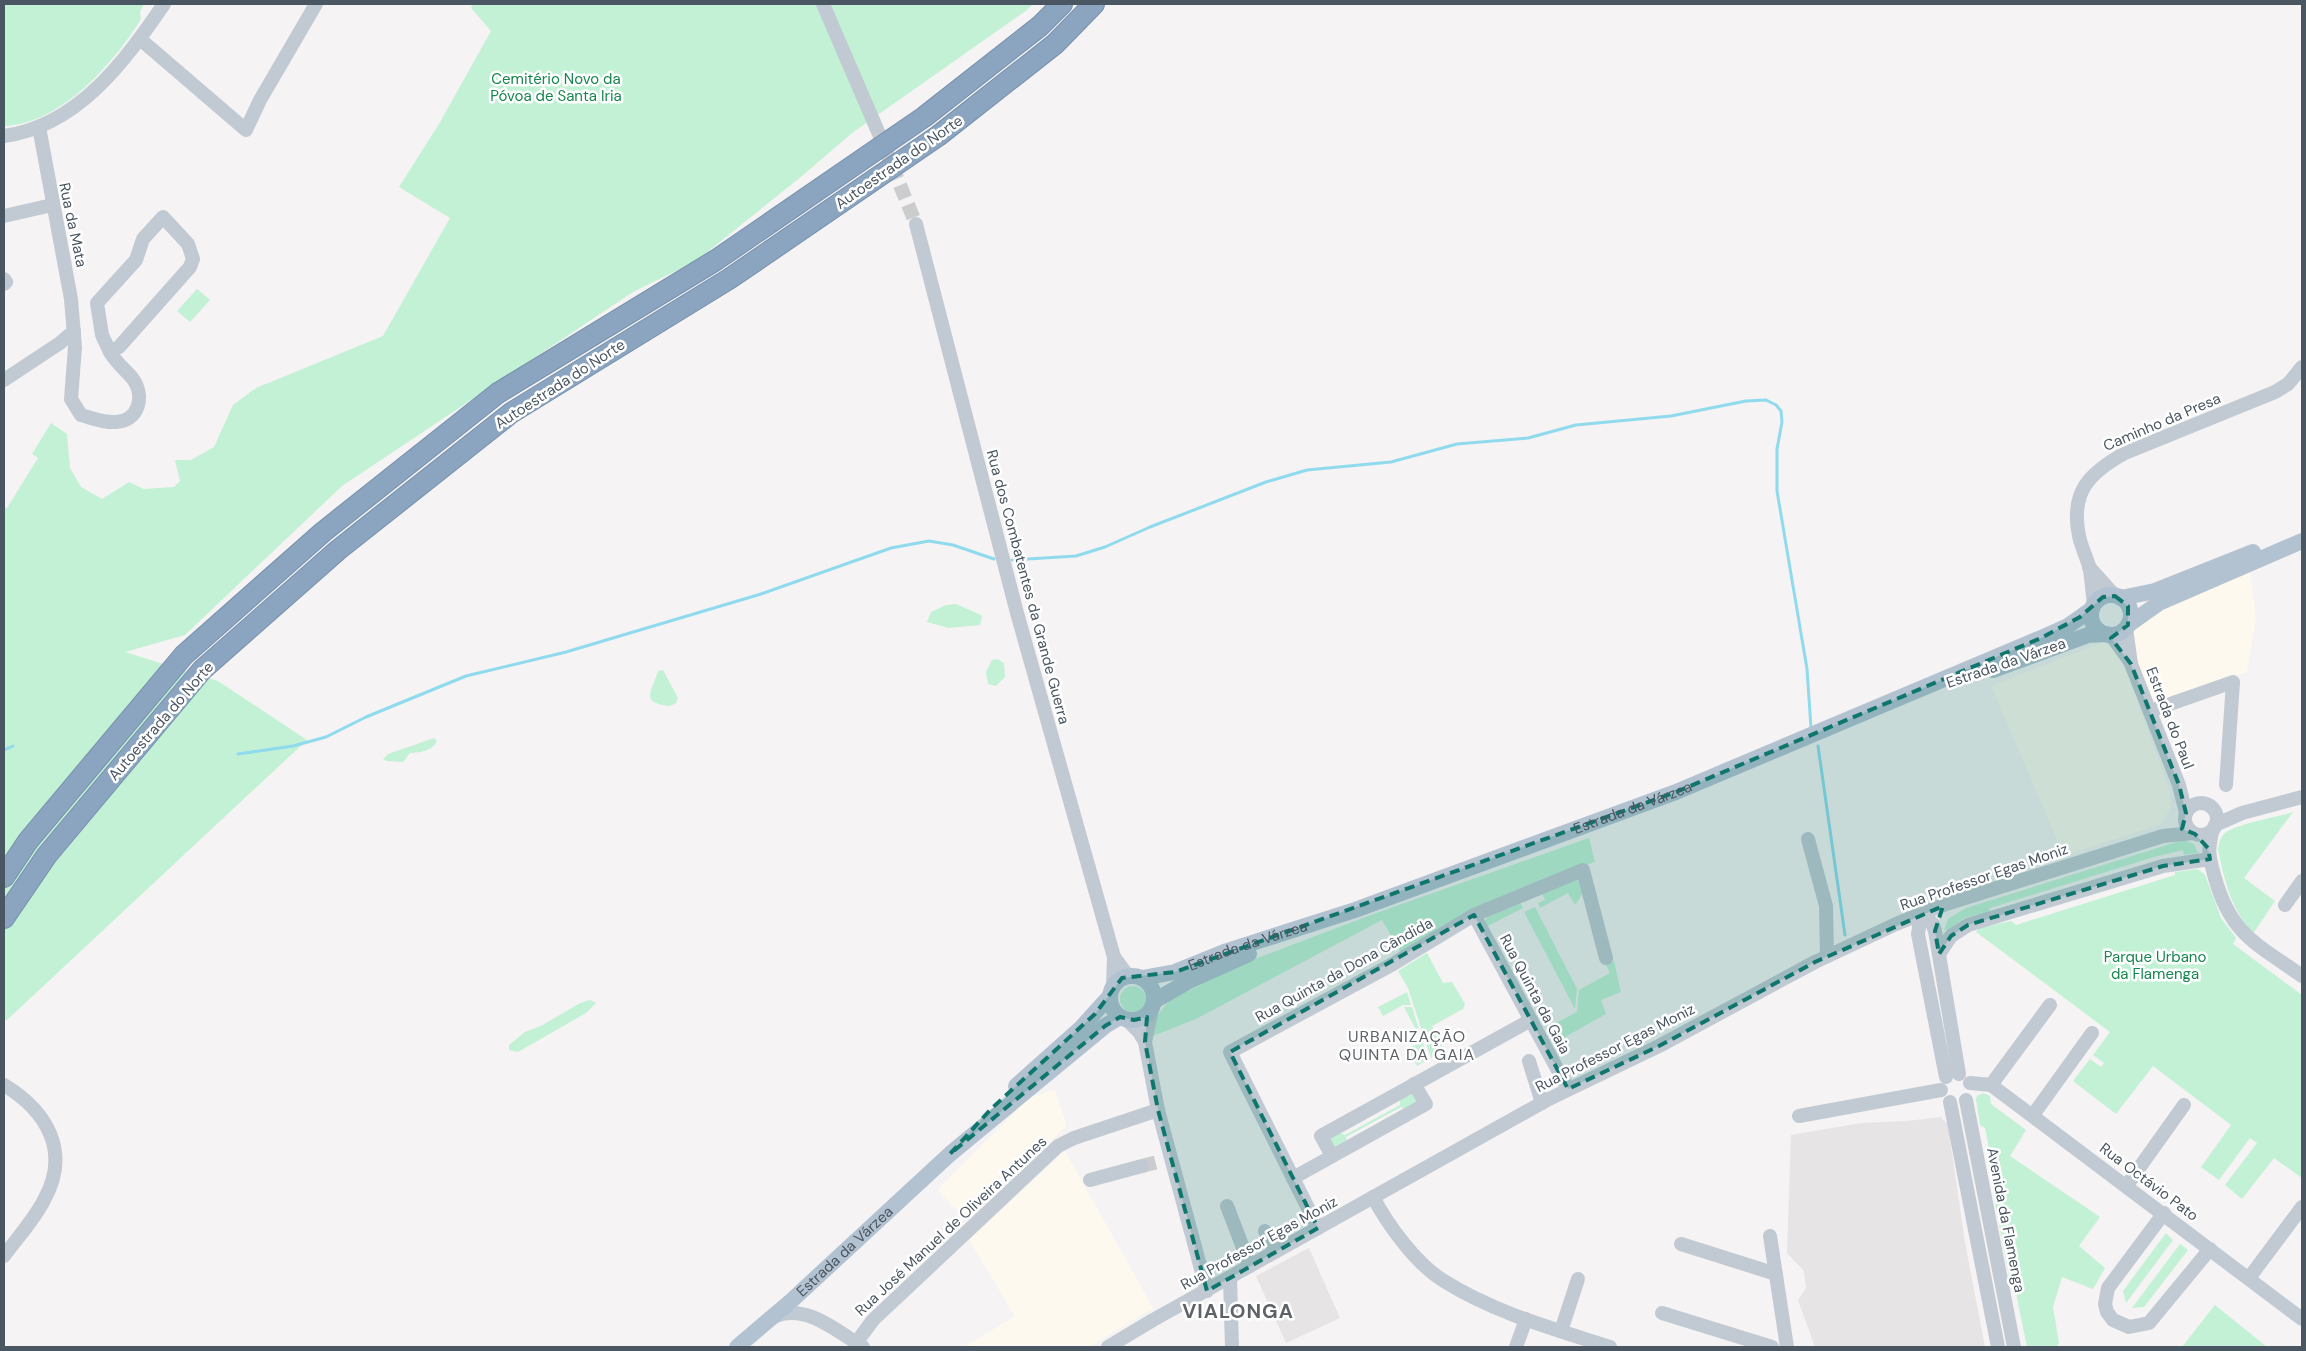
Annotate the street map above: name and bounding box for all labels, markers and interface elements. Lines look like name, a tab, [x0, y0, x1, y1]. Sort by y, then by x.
park label: Cemitério Novo da Póvoa de Santa Iria	[490, 69, 622, 106]
street label: Autoestrada do Norte	[831, 110, 967, 214]
street label: Rua da Mata	[54, 181, 92, 269]
street label: Autoestrada do Norte	[491, 334, 629, 434]
street label: Caminho da Presa	[2100, 388, 2224, 456]
street label: Rua dos Combatentes da Grande Guerra	[982, 448, 1074, 726]
street label: Estrada da Várzea	[1944, 633, 2068, 693]
street label: Autoestrada do Norte	[104, 657, 218, 785]
street label: Estrada do Paul	[2141, 664, 2199, 772]
street label: Estrada da Várzea	[1571, 776, 1695, 839]
street label: Rua Professor Egas Moniz	[1897, 839, 2071, 915]
street label: Rua Quinta da Dona Cândida	[1252, 913, 1436, 1027]
street label: Estrada da Várzea	[1185, 916, 1310, 976]
street label: Rua Quinta da Gaia	[1495, 931, 1575, 1057]
park label: Parque Urbano da Flamenga	[2104, 947, 2206, 984]
street label: Rua Professor Egas Moniz	[1532, 999, 1698, 1097]
district label: URBANIZAÇÃO QUINTA DA GAIA	[1339, 1026, 1475, 1065]
street label: Rua José Manuel de Oliveira Antunes	[851, 1132, 1051, 1320]
street label: Rua Octávio Pato	[2096, 1138, 2202, 1226]
street label: Avenida da Flamenga	[1982, 1146, 2030, 1294]
street label: Rua Professor Egas Moniz	[1177, 1191, 1341, 1295]
street label: Estrada da Várzea	[792, 1202, 897, 1301]
district label: VIALONGA	[1182, 1298, 1294, 1324]

